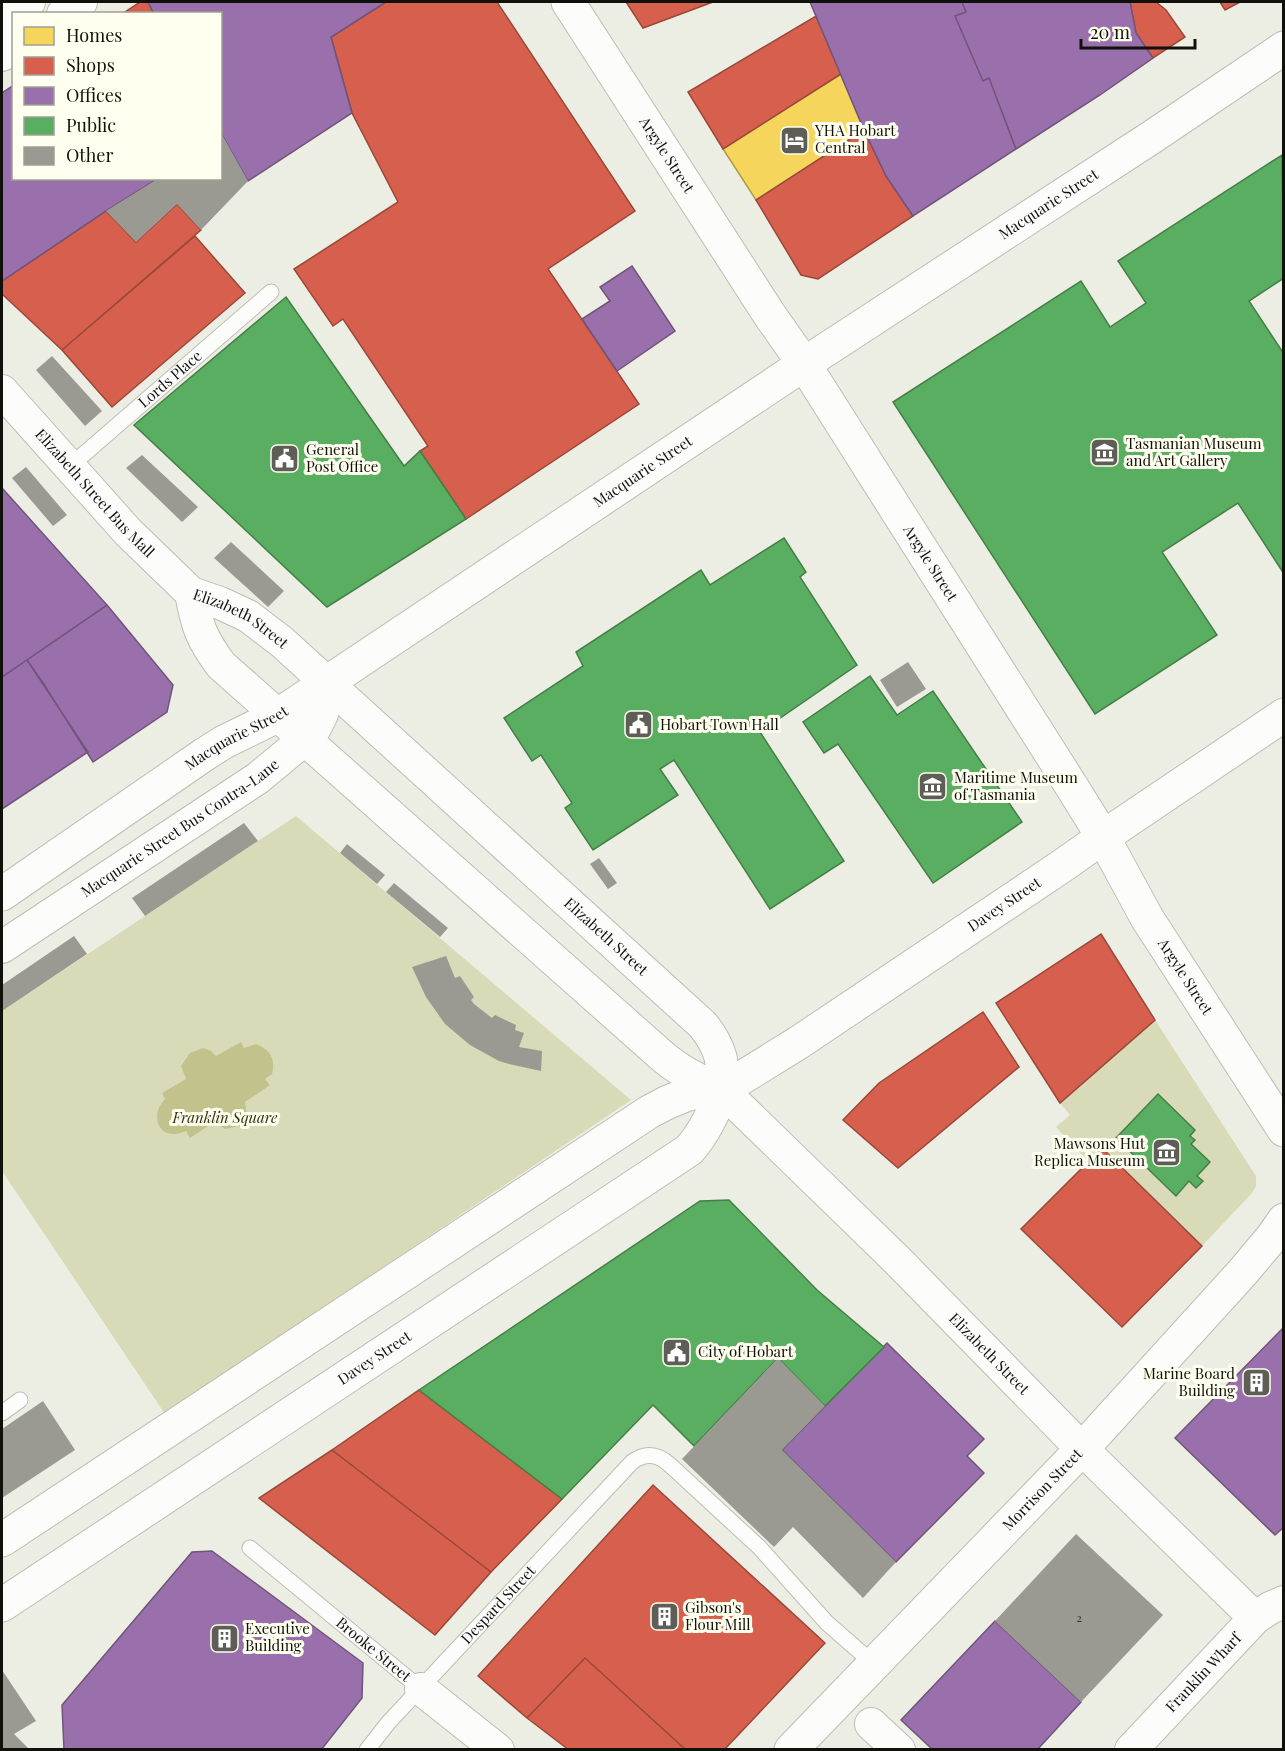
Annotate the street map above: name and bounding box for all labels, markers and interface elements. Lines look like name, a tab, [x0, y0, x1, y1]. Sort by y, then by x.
legend	[12, 12, 222, 180]
scale bar	[1081, 12, 1195, 50]
text: 20 m	[1090, 20, 1130, 44]
text: Homes	[66, 23, 122, 47]
text: Shops	[66, 53, 115, 77]
text: Offices	[66, 83, 122, 107]
street label: Argyle Street	[635, 112, 700, 197]
text: Public	[66, 113, 116, 137]
place label: YHA Hobart Central	[814, 120, 896, 157]
hotel icon: YHA Hobart Central	[778, 124, 810, 156]
text: Other	[66, 143, 113, 167]
street label: Macquarie Street	[994, 163, 1102, 243]
street label: Lords Place	[134, 345, 206, 412]
street label: Elizabeth Street Bus Mall	[31, 424, 159, 561]
street label: Macquarie Street	[589, 430, 696, 511]
place label: Tasmanian Museum and Art Gallery	[1126, 433, 1262, 470]
museum icon: Tasmanian Museum and Art Gallery	[1089, 437, 1121, 469]
place label: General Post Office	[306, 439, 378, 476]
public building icon: General Post Office	[269, 443, 301, 475]
street label: Argyle Street	[899, 520, 963, 605]
street label: Elizabeth Street	[191, 584, 294, 653]
street label: Macquarie Street	[180, 700, 292, 774]
public building icon: Hobart Town Hall	[623, 709, 655, 741]
place label: Hobart Town Hall	[660, 714, 779, 734]
street label: Macquarie Street Bus Contra-Lane	[77, 754, 283, 901]
place label: Maritime Museum of Tasmania	[954, 767, 1079, 804]
museum icon: Maritime Museum of Tasmania	[917, 771, 949, 803]
street label: Davey Street	[963, 872, 1045, 935]
street label: Elizabeth Street	[560, 893, 653, 980]
street label: Argyle Street	[1153, 934, 1218, 1019]
park label: Franklin Square	[172, 1107, 278, 1127]
place label: Mawsons Hut Replica Museum	[1034, 1133, 1146, 1170]
museum icon: Mawsons Hut Replica Museum	[1150, 1137, 1182, 1169]
street label: Elizabeth Street	[945, 1308, 1035, 1399]
street label: Davey Street	[334, 1325, 415, 1389]
public building icon: City of Hobart	[661, 1336, 693, 1368]
place label: City of Hobart	[698, 1341, 794, 1361]
place label: Marine Board Building	[1143, 1363, 1235, 1400]
building icon: Marine Board Building	[1240, 1367, 1272, 1399]
street label: Morrison Street	[998, 1443, 1087, 1534]
street label: Despard Street	[456, 1560, 540, 1648]
place label: Gibson's Flour Mill	[685, 1597, 751, 1634]
building icon: Gibson's Flour Mill	[648, 1601, 680, 1633]
house number: 2	[1076, 1609, 1082, 1625]
street label: Brooke Street	[332, 1612, 416, 1686]
place label: Executive Building	[245, 1618, 310, 1655]
building icon: Executive Building	[208, 1622, 240, 1654]
street label: Franklin Wharf	[1161, 1627, 1246, 1716]

